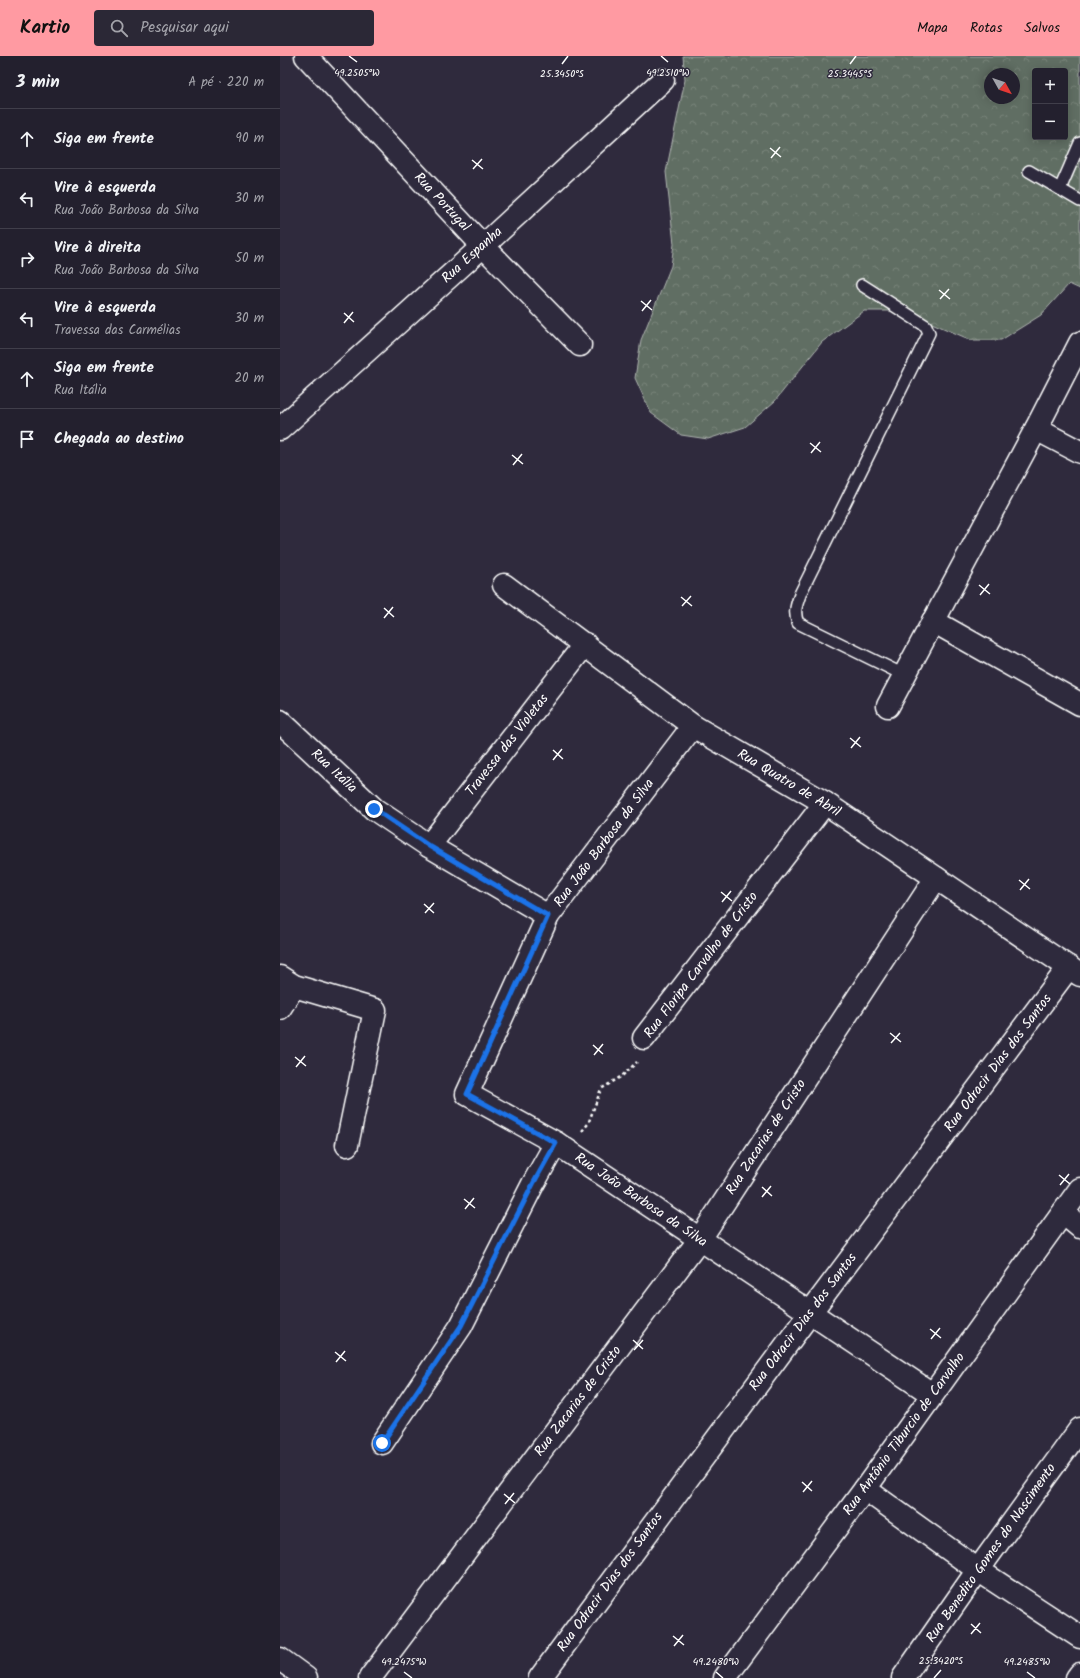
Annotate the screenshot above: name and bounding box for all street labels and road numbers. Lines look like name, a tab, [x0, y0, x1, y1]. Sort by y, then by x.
street label: Rua Portugal	[409, 167, 476, 237]
street label: Rua Espanha	[436, 221, 508, 289]
street label: Travessa das Violetas	[460, 689, 554, 801]
street label: Rua Quatro de Abril	[733, 743, 846, 823]
street label: Rua Itália	[306, 744, 362, 798]
street label: Rua João Barbosa da Silva	[548, 774, 660, 912]
street label: Rua Floripa Carvalho de Cristo	[638, 887, 764, 1043]
street label: Rua Odracir Dias dos Santos	[939, 989, 1057, 1137]
street label: Rua Zacarias de Cristo	[720, 1075, 812, 1199]
street label: Rua João Barbosa da Silva	[570, 1147, 712, 1253]
street label: Rua Odracir Dias dos Santos	[744, 1248, 862, 1396]
street label: Rua Zacarias de Cristo	[529, 1341, 627, 1461]
street label: Rua Antônio Tiburcio de Carvalho	[837, 1348, 971, 1520]
street label: Rua Benedito Gomes do Nascimento	[920, 1459, 1062, 1647]
street label: Rua Odracir Dias dos Santos	[552, 1507, 668, 1657]

